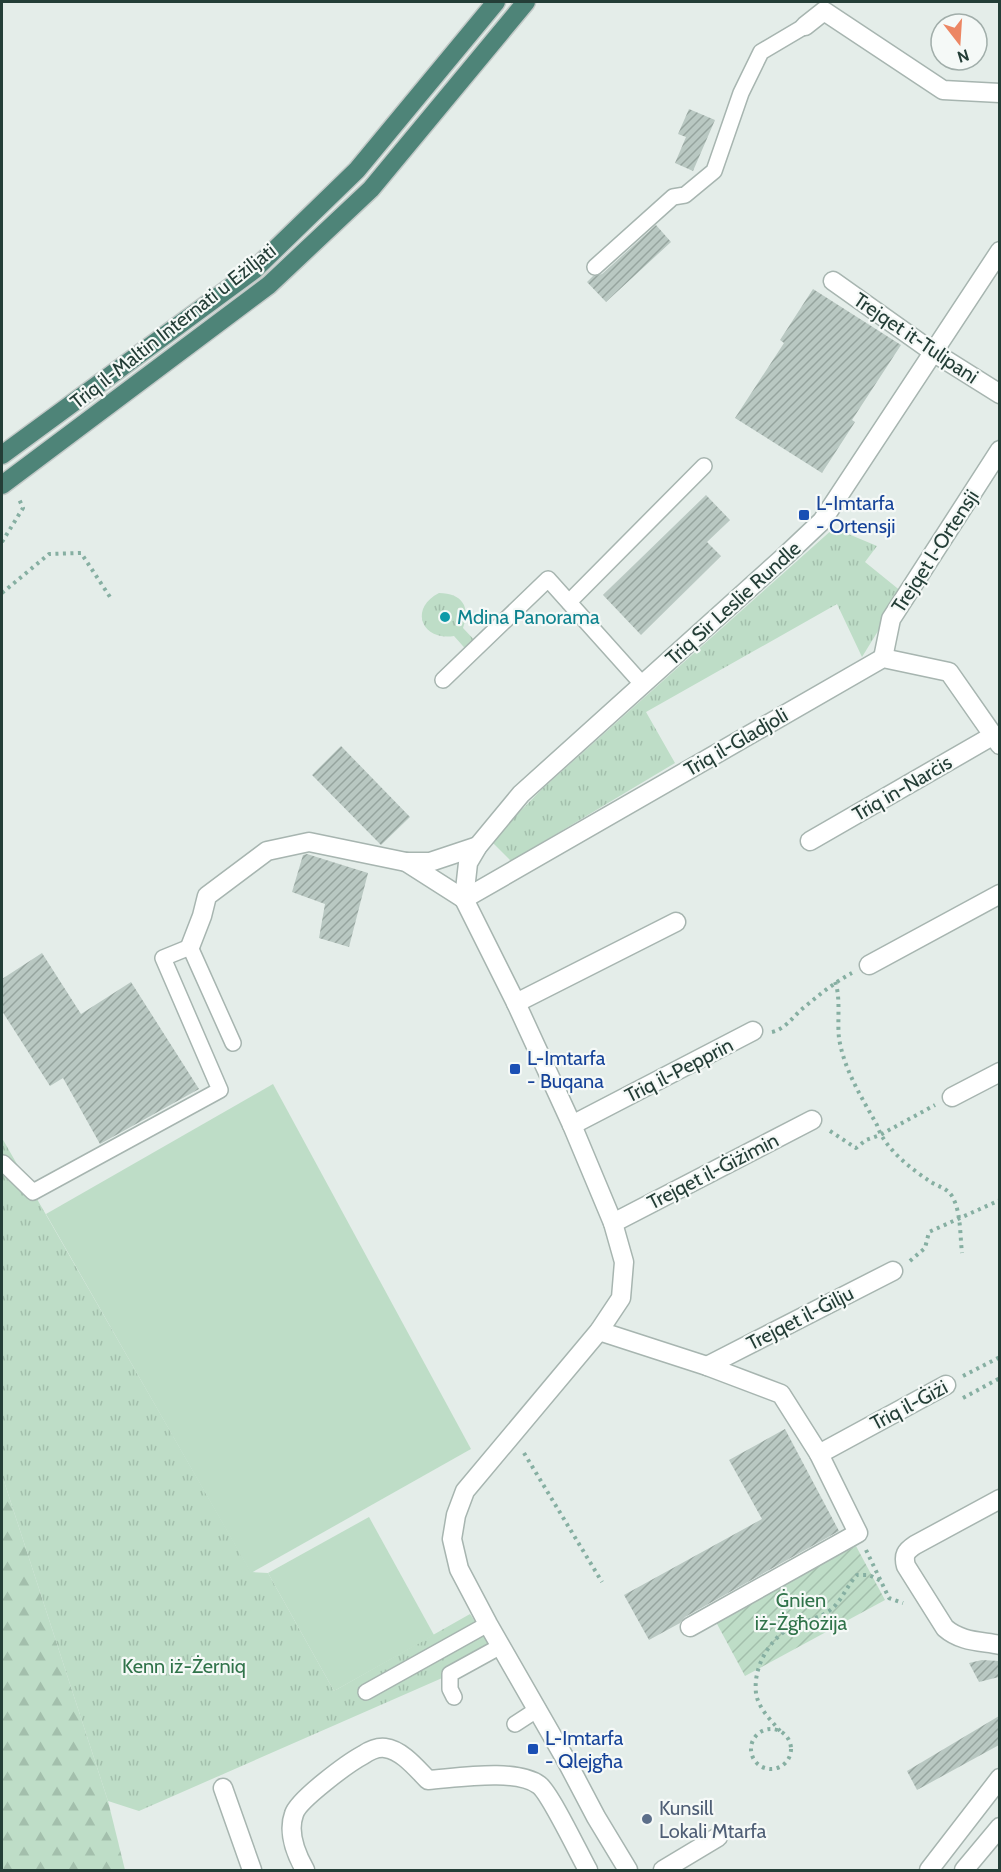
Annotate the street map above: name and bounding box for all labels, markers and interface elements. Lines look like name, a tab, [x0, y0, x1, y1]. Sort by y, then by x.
north arrow	[929, 12, 989, 72]
text: N	[955, 45, 971, 67]
street label: Triq il-Maltin Internati u Eżiljati	[66, 238, 280, 414]
street label: Trejqet it-Tulipani	[849, 287, 983, 389]
street label: Trejqet l-Ortensji	[886, 485, 984, 617]
place label: L-Imtarfa - Ortensji	[816, 491, 895, 538]
marker: L-Imtarfa - Ortensji	[797, 508, 811, 522]
street label: Triq Sir Leslie Rundle	[661, 536, 805, 670]
place label: Mdina Panorama	[457, 605, 600, 629]
marker: Mdina Panorama	[438, 610, 452, 624]
street label: Triq il-Gladjoli	[680, 703, 792, 781]
street label: Triq in-Narċis	[848, 750, 956, 826]
street label: Triq il-Pepprin	[621, 1033, 737, 1107]
place label: L-Imtarfa - Buqana	[527, 1046, 606, 1093]
marker: L-Imtarfa - Buqana	[508, 1062, 522, 1076]
street label: Trejqet il-Ġiżimin	[643, 1128, 783, 1214]
street label: Trejqet il-Ġilju	[743, 1281, 857, 1355]
street label: Triq il-Ġiżi	[866, 1375, 952, 1435]
park label: Ġnien iż-Żgħożija	[755, 1588, 848, 1635]
park label: Kenn iż-Żerniq	[122, 1654, 246, 1678]
place label: L-Imtarfa - Qlejgħa	[545, 1726, 624, 1773]
marker: L-Imtarfa - Qlejgħa	[526, 1742, 540, 1756]
place label: Kunsill Lokali Mtarfa	[659, 1796, 767, 1843]
marker: Kunsill Lokali Mtarfa	[640, 1812, 654, 1826]

